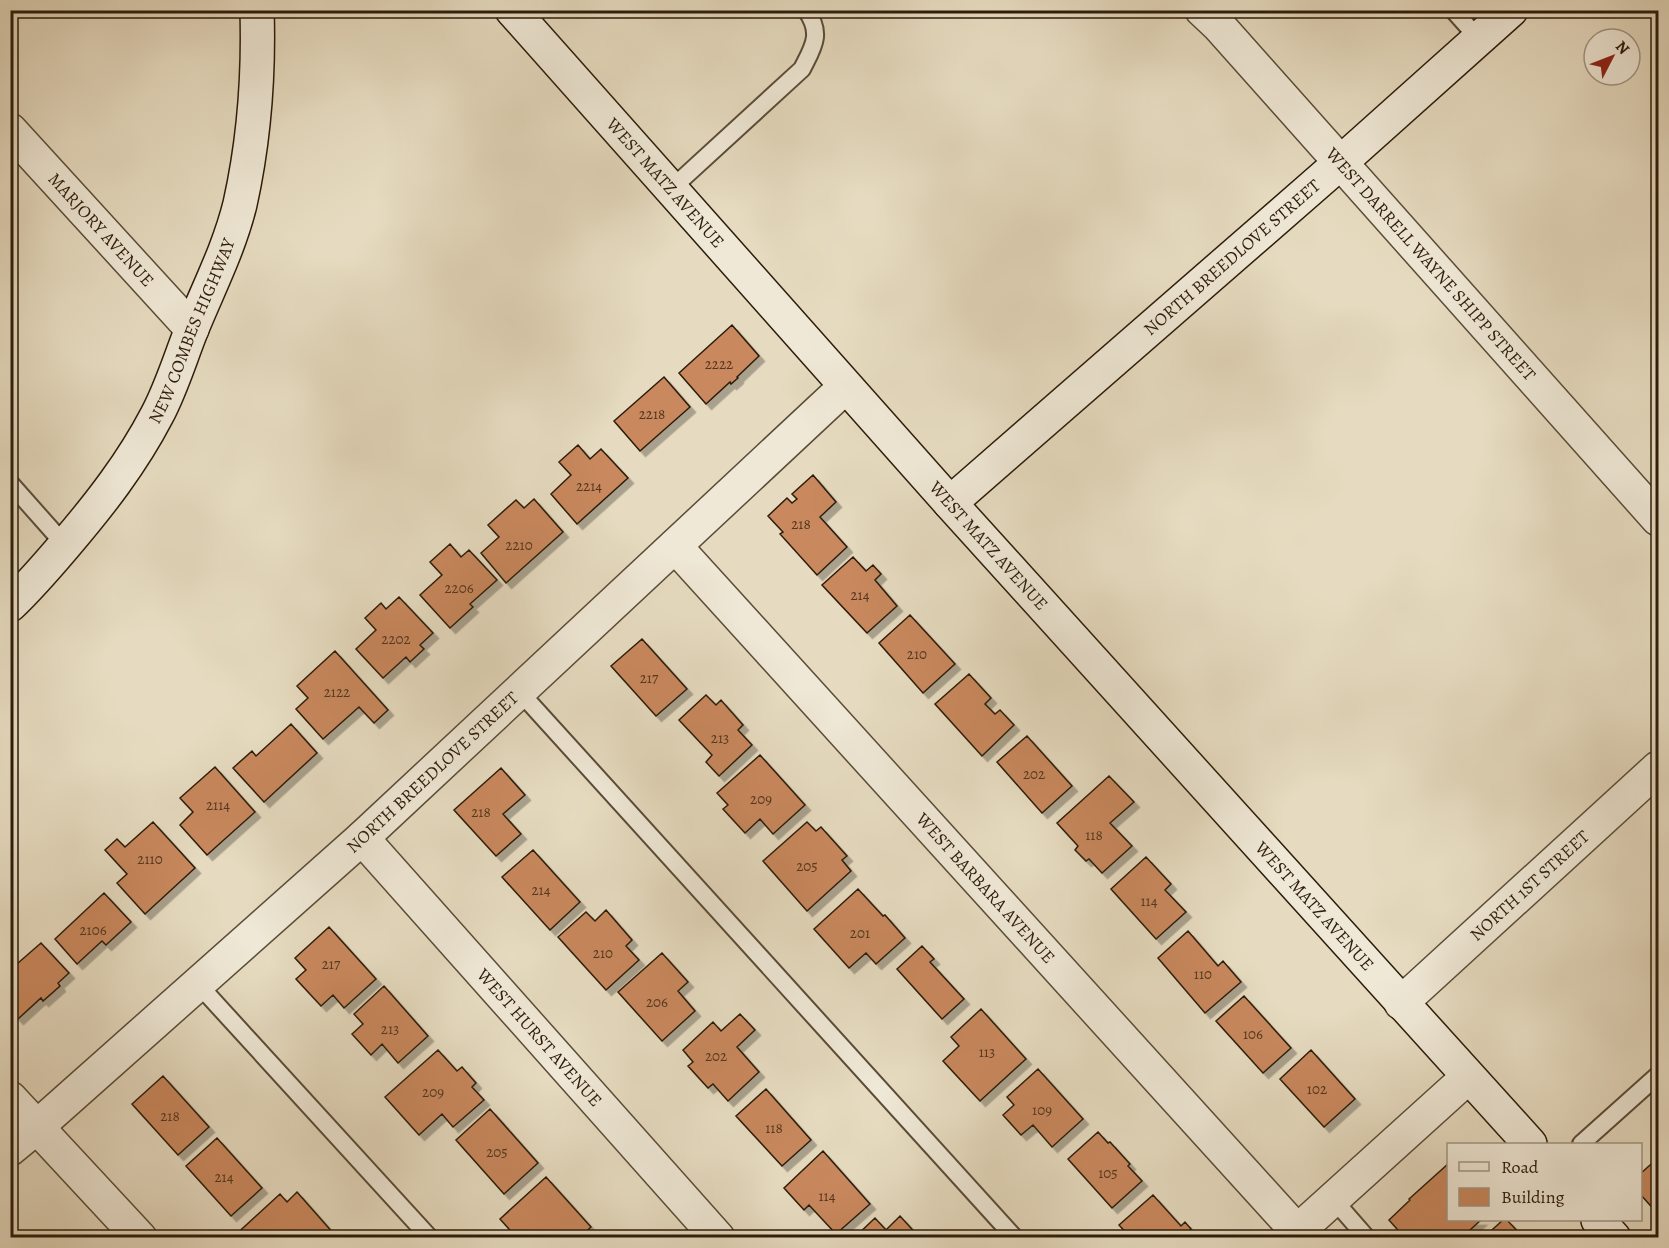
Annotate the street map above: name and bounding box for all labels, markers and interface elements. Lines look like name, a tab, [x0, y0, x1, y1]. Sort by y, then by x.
north arrow	[1582, 27, 1642, 87]
text: N	[1610, 36, 1635, 60]
street label: WEST MATZ AVENUE	[600, 112, 730, 253]
street label: WEST DARRELL WAYNE SHIPP STREET	[1320, 141, 1541, 386]
street label: MARJORY AVENUE	[43, 167, 159, 292]
street label: NORTH BREEDLOVE STREET	[1139, 174, 1325, 341]
street label: NEW COMBES HIGHWAY	[143, 234, 241, 428]
house number: 2222	[705, 354, 733, 374]
house number: 2218	[639, 404, 665, 424]
street label: WEST MATZ AVENUE	[923, 475, 1053, 615]
house number: 2214	[576, 476, 602, 496]
house number: 218	[791, 514, 811, 534]
house number: 2210	[505, 535, 533, 555]
house number: 2206	[444, 578, 474, 598]
house number: 214	[850, 585, 870, 605]
house number: 2202	[381, 629, 411, 649]
house number: 210	[907, 644, 927, 664]
house number: 217	[640, 668, 659, 688]
house number: 2122	[324, 682, 350, 702]
street label: NORTH BREEDLOVE STREET	[341, 686, 524, 858]
house number: 213	[711, 728, 729, 748]
house number: 202	[1023, 764, 1045, 784]
house number: 209	[750, 789, 772, 809]
house number: 2114	[206, 795, 230, 815]
house number: 218	[471, 802, 491, 822]
street label: WEST BARBARA AVENUE	[910, 807, 1060, 969]
house number: 118	[1085, 825, 1103, 845]
street label: NORTH 1ST STREET	[1464, 825, 1594, 946]
street label: WEST MATZ AVENUE	[1249, 835, 1379, 976]
house number: 2110	[137, 849, 163, 869]
house number: 205	[796, 856, 818, 876]
house number: 214	[531, 880, 551, 900]
house number: 114	[1140, 891, 1158, 911]
house number: 2106	[79, 920, 107, 940]
house number: 201	[850, 923, 870, 943]
house number: 210	[593, 943, 613, 963]
house number: 217	[322, 954, 341, 974]
street label: WEST HURST AVENUE	[471, 962, 607, 1112]
house number: 110	[1194, 964, 1212, 984]
house number: 206	[646, 992, 668, 1012]
house number: 213	[381, 1019, 399, 1039]
house number: 106	[1243, 1024, 1263, 1044]
house number: 113	[979, 1042, 995, 1062]
house number: 202	[705, 1046, 727, 1066]
house number: 102	[1307, 1079, 1327, 1099]
house number: 209	[422, 1082, 444, 1102]
house number: 109	[1032, 1100, 1052, 1120]
house number: 218	[160, 1106, 180, 1126]
house number: 118	[765, 1118, 783, 1138]
house number: 205	[486, 1142, 508, 1162]
legend	[1447, 1143, 1642, 1221]
text: Road	[1501, 1155, 1539, 1179]
house number: 105	[1098, 1163, 1118, 1183]
house number: 214	[214, 1167, 234, 1187]
text: Building	[1501, 1185, 1565, 1209]
house number: 114	[818, 1186, 836, 1206]

